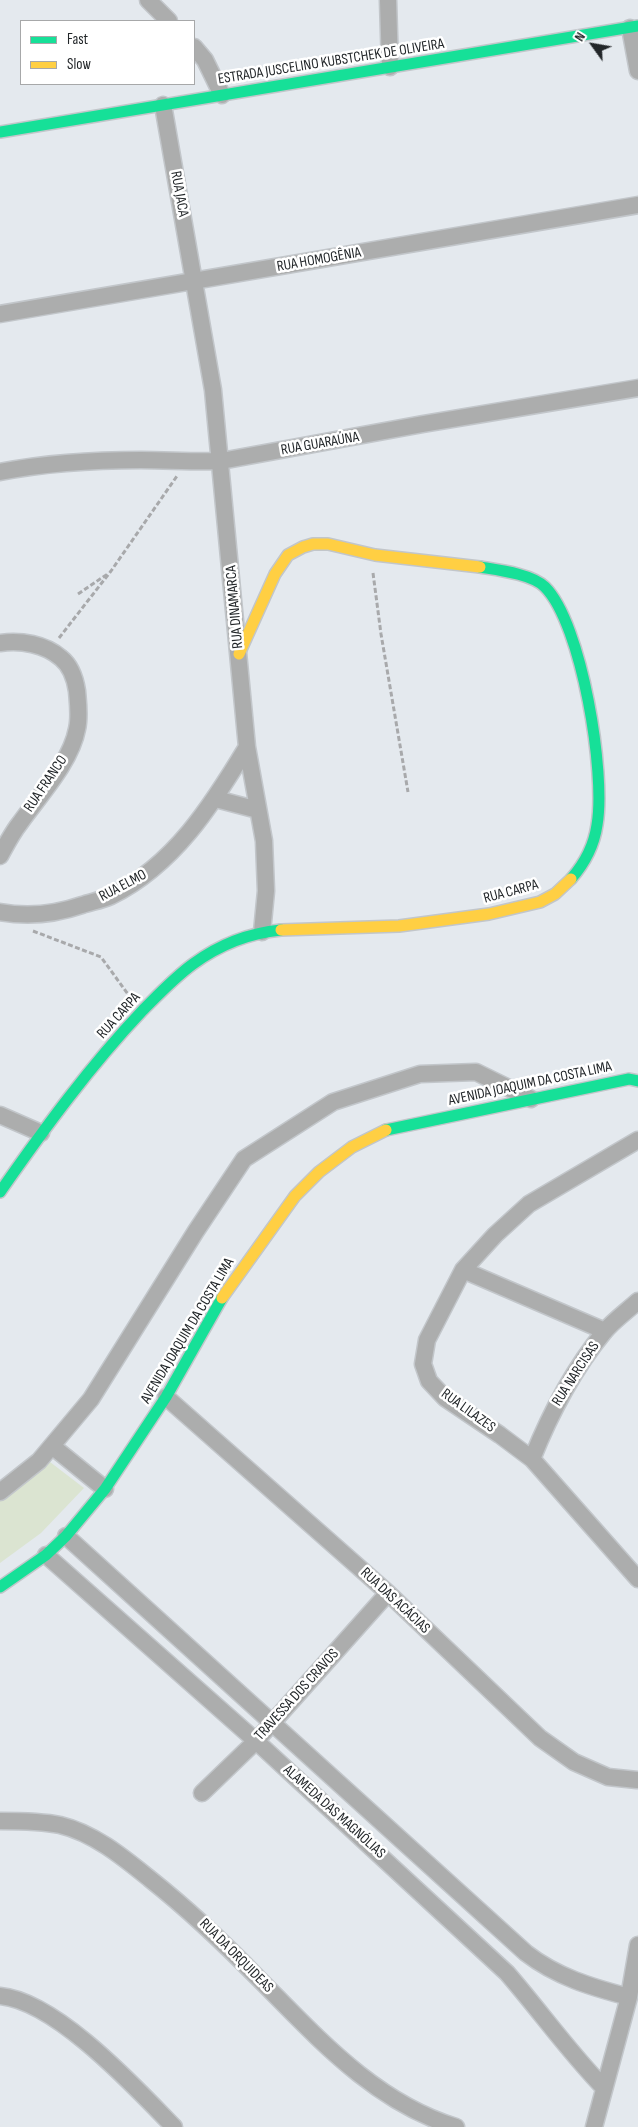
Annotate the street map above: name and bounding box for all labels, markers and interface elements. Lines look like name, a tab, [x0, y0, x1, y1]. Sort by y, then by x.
legend	[20, 20, 195, 85]
north arrow	[568, 20, 618, 70]
text: N	[571, 29, 589, 44]
text: Fast	[67, 30, 88, 49]
street label: ESTRADA JUSCELINO KUBSTCHEK DE OLIVEIRA	[217, 35, 445, 89]
text: Slow	[67, 55, 91, 74]
street label: RUA JACA	[166, 170, 192, 218]
street label: RUA HOMOGÊNIA	[276, 244, 362, 276]
street label: RUA GUARAÚNA	[280, 428, 360, 460]
street label: RUA DINAMARCA	[222, 565, 248, 649]
street label: RUA FRANCO	[21, 752, 71, 816]
street label: RUA ELMO	[96, 866, 150, 906]
street label: RUA CARPA	[482, 876, 540, 908]
street label: RUA CARPA	[94, 989, 144, 1043]
street label: AVENIDA JOAQUIM DA COSTA LIMA	[447, 1058, 613, 1110]
street label: AVENIDA JOAQUIM DA COSTA LIMA	[137, 1255, 239, 1407]
street label: RUA NARCISAS	[548, 1338, 604, 1410]
street label: RUA LILAZES	[437, 1385, 499, 1437]
street label: RUA DAS ACÁCIAS	[357, 1564, 433, 1638]
street label: TRAVESSA DOS CRAVOS	[251, 1645, 343, 1745]
street label: ALAMEDA DAS MAGNÓLIAS	[279, 1761, 389, 1863]
street label: RUA DA ORQUIDEAS	[195, 1915, 277, 1997]

